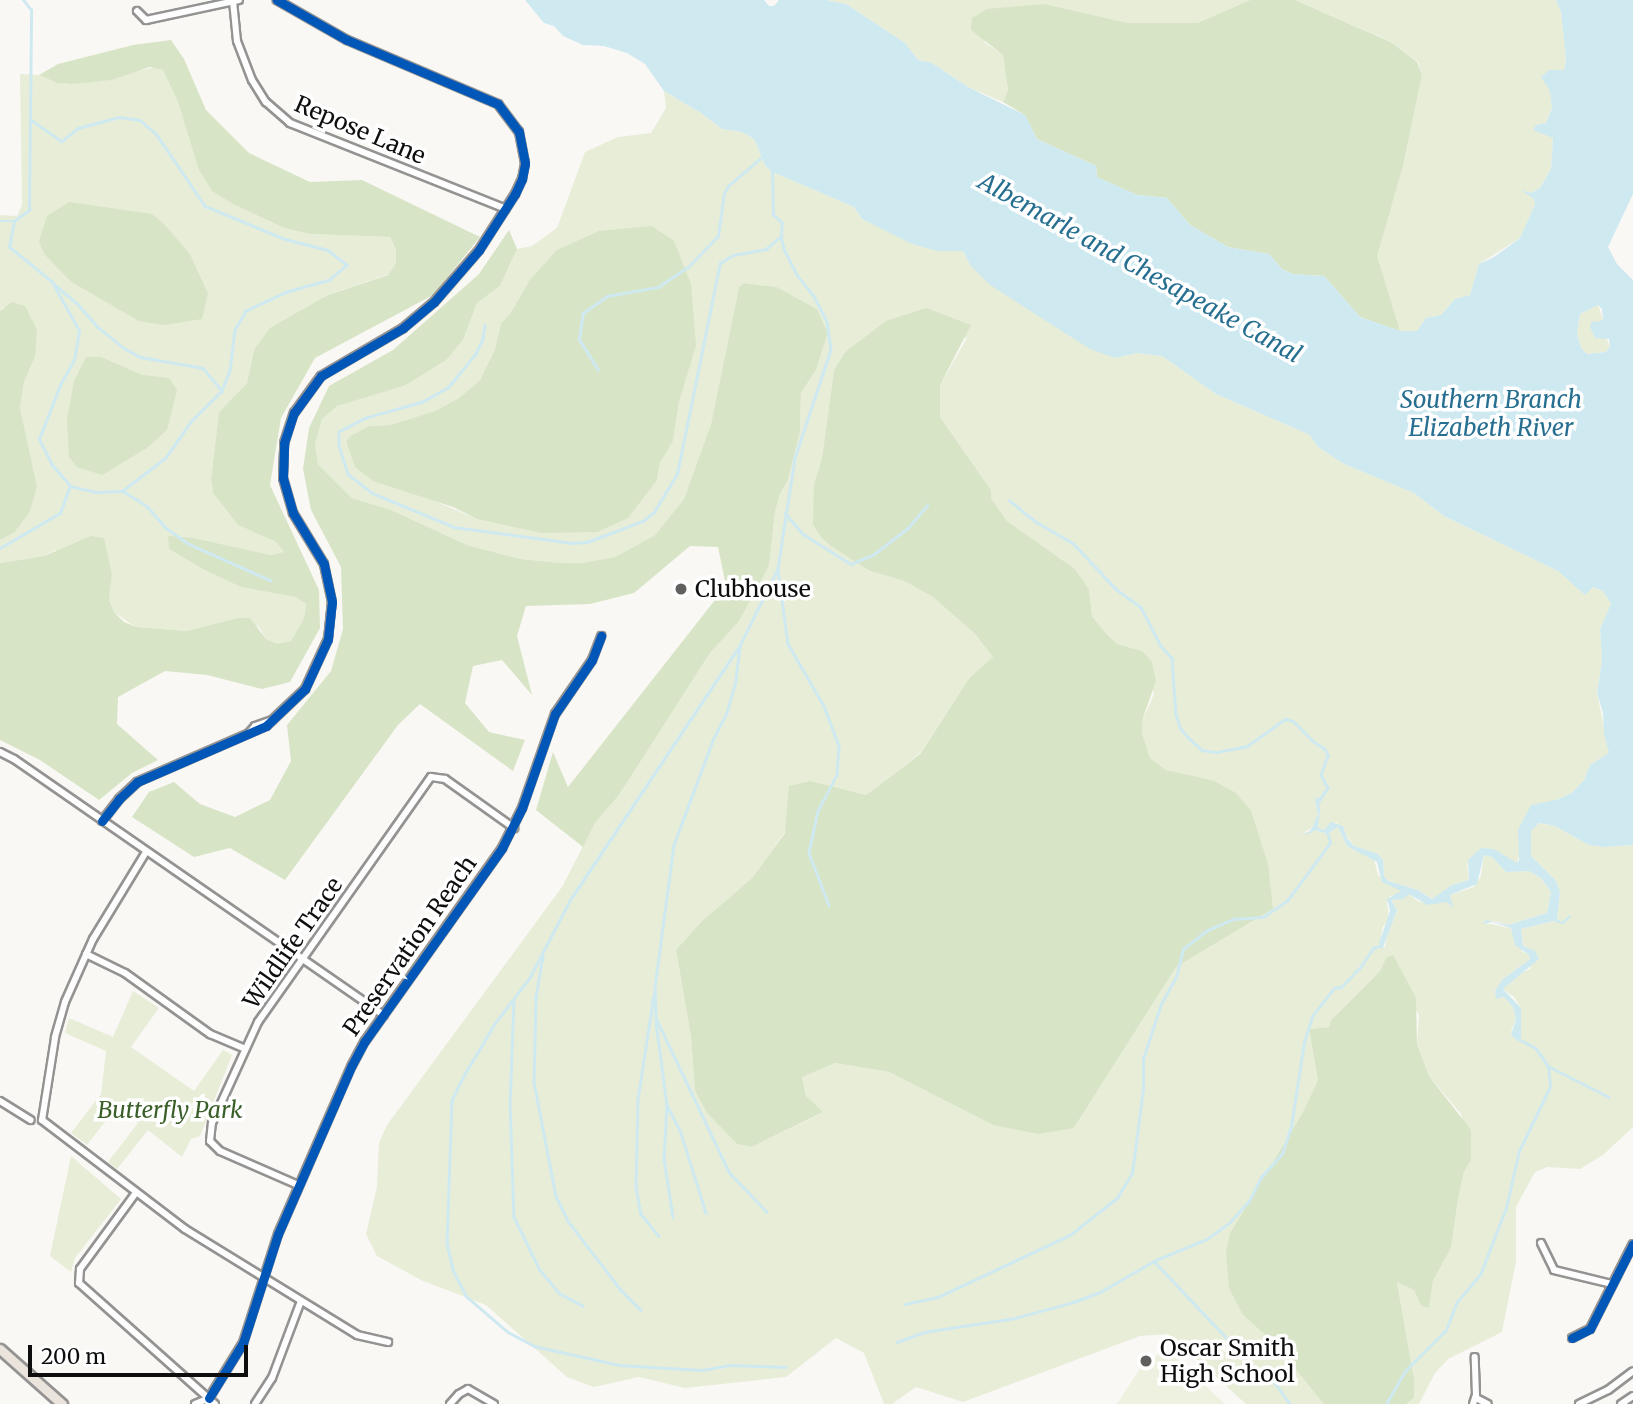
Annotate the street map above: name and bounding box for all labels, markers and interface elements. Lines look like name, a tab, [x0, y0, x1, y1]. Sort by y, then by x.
street label: Repose Lane	[290, 90, 430, 170]
water label: Albemarle and Chesapeake Canal	[973, 167, 1307, 369]
water label: Southern Branch Elizabeth River	[1400, 386, 1582, 442]
place label: Clubhouse	[695, 575, 811, 603]
marker: Clubhouse	[673, 581, 689, 597]
street label: Preservation Reach	[338, 851, 482, 1041]
street label: Wildlife Trace	[238, 872, 348, 1014]
park label: Butterfly Park	[98, 1096, 242, 1124]
scale bar	[32, 1330, 252, 1374]
place label: Oscar Smith High School	[1160, 1334, 1295, 1388]
text: 200 m	[41, 1343, 106, 1370]
marker: Oscar Smith High School	[1138, 1353, 1154, 1369]

